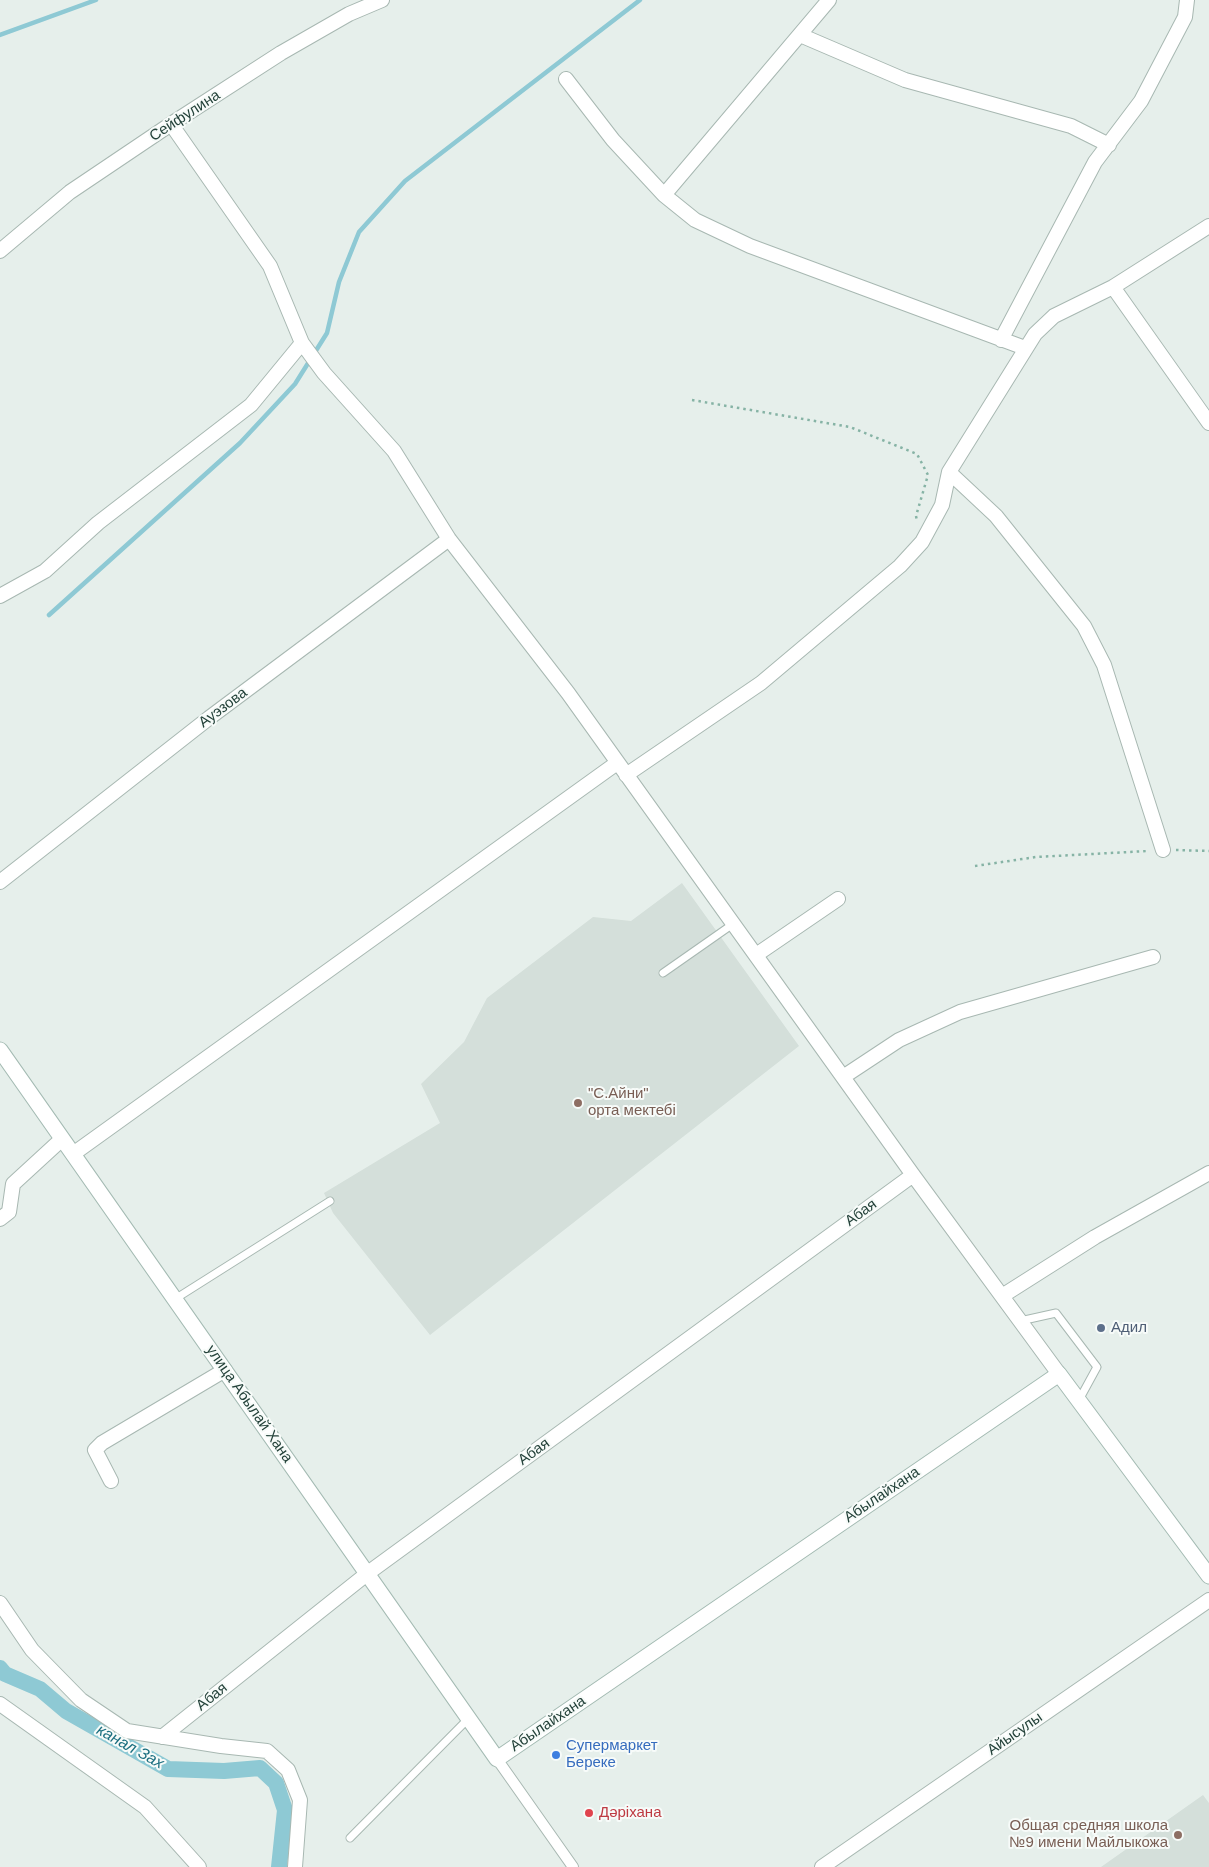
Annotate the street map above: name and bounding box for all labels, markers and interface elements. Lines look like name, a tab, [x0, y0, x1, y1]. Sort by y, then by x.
street label: Сейфулина	[146, 86, 224, 146]
street label: Ауэзова	[195, 684, 251, 732]
place label: "С.Айни" орта мектебі	[588, 1085, 676, 1120]
marker: "С.Айни" орта мектебі	[572, 1097, 584, 1109]
street label: Абая	[842, 1196, 880, 1230]
place label: Адил	[1111, 1319, 1147, 1337]
marker: Адил	[1095, 1322, 1107, 1334]
street label: улица Абылай Хана	[202, 1342, 296, 1466]
street label: Абая	[515, 1435, 553, 1469]
street label: Абылайхана	[841, 1463, 923, 1527]
street label: Абая	[193, 1679, 231, 1715]
street label: Абылайхана	[507, 1692, 589, 1756]
street label: Айысулы	[984, 1708, 1046, 1760]
water label: канал Зах	[93, 1721, 167, 1773]
place label: Супермаркет Береке	[566, 1737, 658, 1772]
marker: Супермаркет Береке	[550, 1749, 562, 1761]
place label: Дәріхана	[599, 1804, 661, 1822]
marker: Дәріхана	[583, 1807, 595, 1819]
place label: Общая средняя школа №9 имени Майлыкожа	[1009, 1817, 1168, 1852]
marker: Общая средняя школа №9 имени Майлыкожа	[1172, 1829, 1184, 1841]

